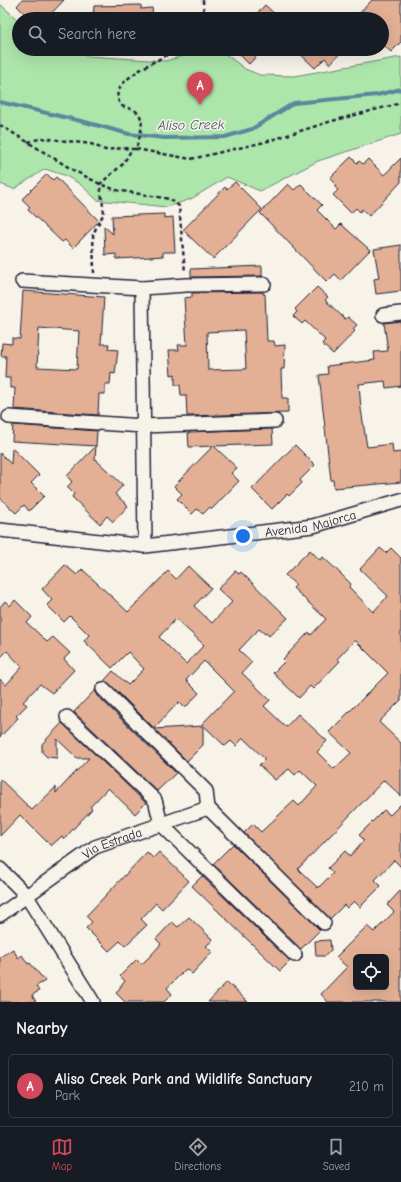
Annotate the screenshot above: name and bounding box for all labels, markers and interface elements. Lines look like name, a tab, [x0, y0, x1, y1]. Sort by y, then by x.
search box	[12, 12, 389, 56]
icon: search	[26, 23, 48, 45]
text: Search here	[58, 25, 136, 43]
pin: A	[187, 72, 213, 105]
water label: Aliso Creek	[156, 116, 225, 134]
street label: Avenida Majorca	[264, 506, 358, 539]
your location	[233, 526, 253, 546]
street label: Via Estrada	[79, 824, 144, 862]
map controls	[353, 954, 389, 990]
button: locate	[353, 954, 389, 990]
text: Nearby	[16, 1019, 67, 1038]
text: Aliso Creek Park and Wildlife Sanctuary	[55, 1070, 312, 1088]
text: A	[26, 1079, 34, 1094]
text: 210 m	[349, 1079, 384, 1094]
text: Park	[55, 1088, 80, 1103]
tab: Map	[51, 1136, 73, 1173]
tab: Directions	[175, 1136, 221, 1173]
tab: Saved	[323, 1136, 350, 1173]

